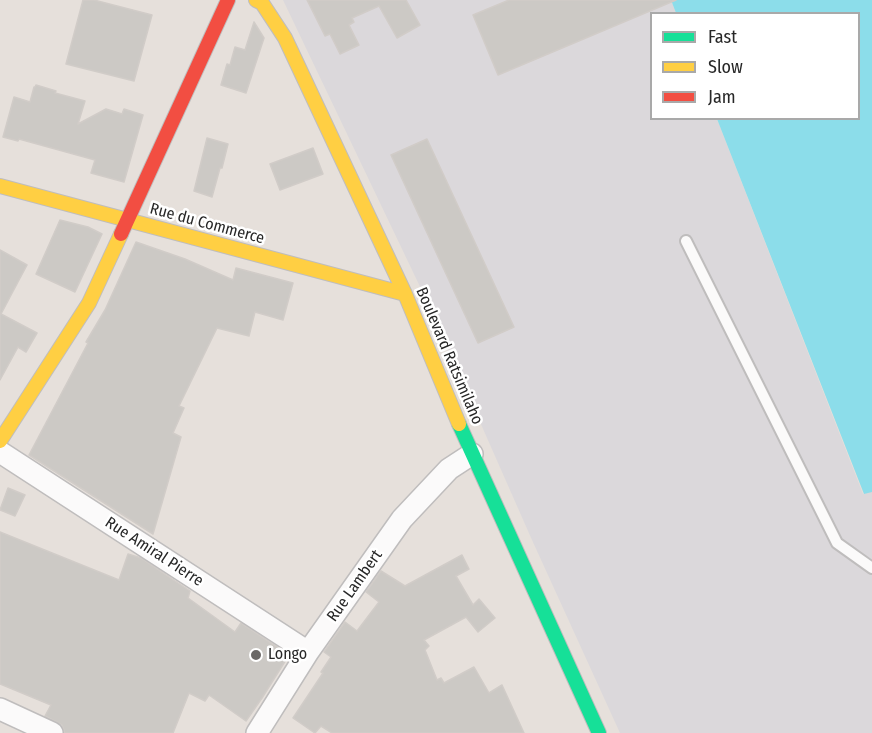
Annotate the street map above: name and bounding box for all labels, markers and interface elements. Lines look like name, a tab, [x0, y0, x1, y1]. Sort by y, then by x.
legend	[650, 12, 860, 120]
text: Fast	[708, 26, 737, 48]
text: Slow	[708, 56, 743, 78]
text: Jam	[708, 86, 736, 108]
street label: Rue du Commerce	[148, 199, 266, 249]
street label: Boulevard Ratsimilaho	[411, 284, 487, 428]
street label: Rue Amiral Pierre	[101, 513, 207, 591]
street label: Rue Lambert	[323, 546, 387, 626]
place label: Longo	[268, 645, 307, 665]
marker: Longo	[249, 648, 263, 662]

